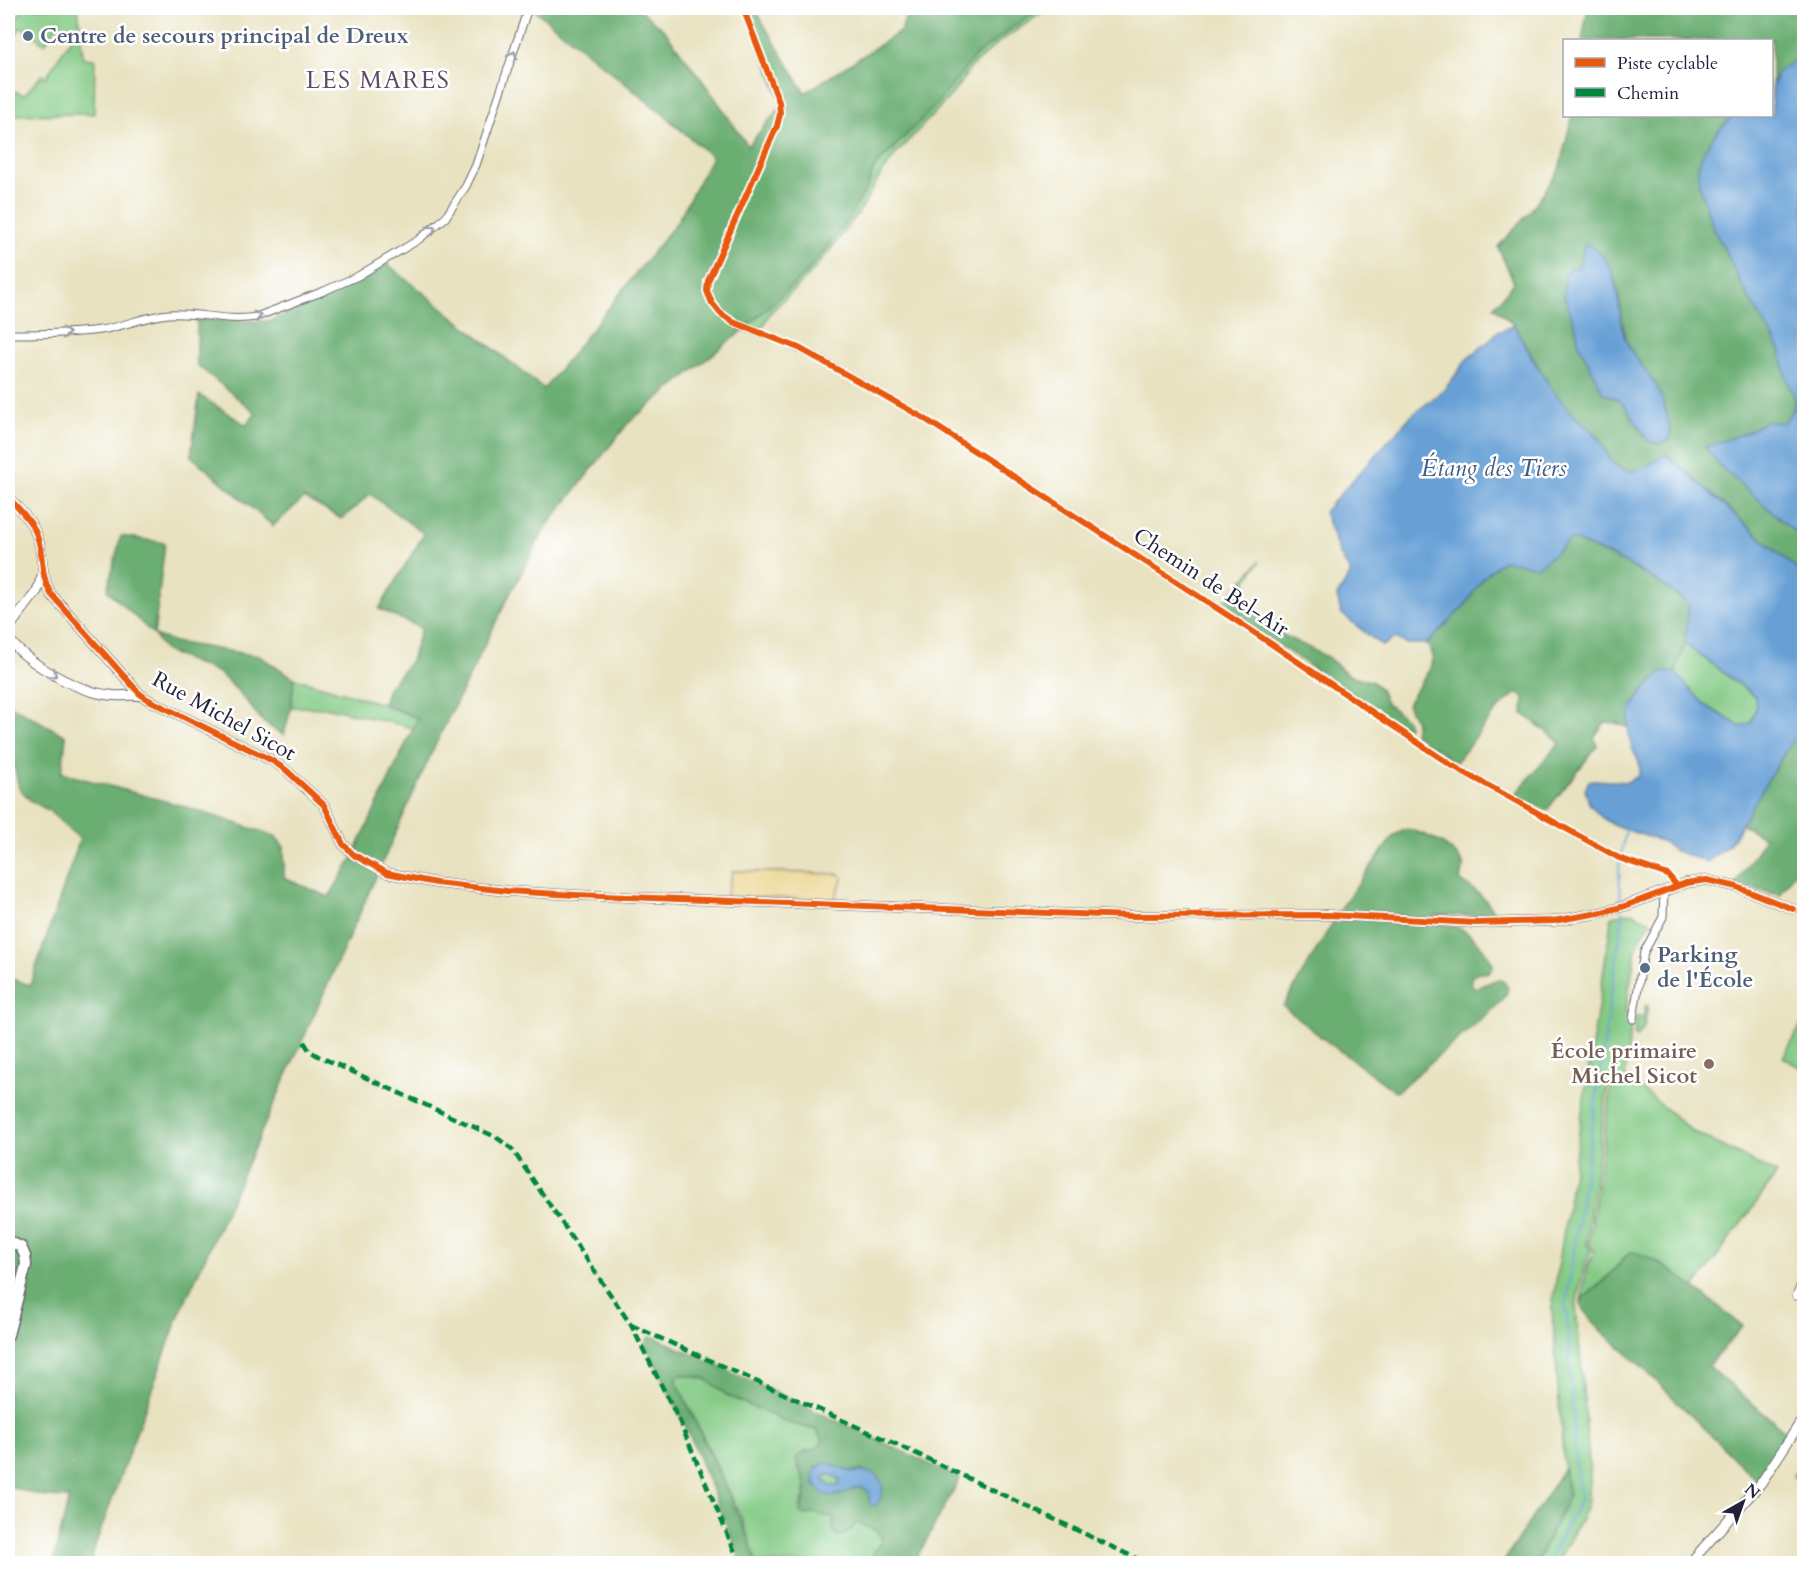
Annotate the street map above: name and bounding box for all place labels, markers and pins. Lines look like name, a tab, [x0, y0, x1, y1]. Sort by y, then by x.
place label: Centre de secours principal de Dreux	[40, 21, 409, 51]
marker: Centre de secours principal de Dreux	[21, 29, 35, 43]
place label: Parking de l'École	[1657, 940, 1753, 995]
marker: Parking de l'École	[1638, 961, 1652, 975]
place label: École primaire Michel Sicot	[1551, 1036, 1697, 1091]
marker: École primaire Michel Sicot	[1702, 1057, 1716, 1071]

